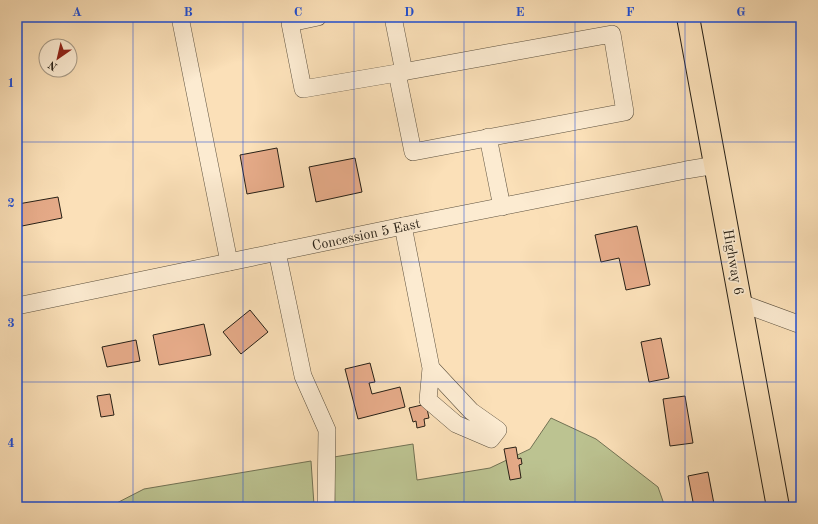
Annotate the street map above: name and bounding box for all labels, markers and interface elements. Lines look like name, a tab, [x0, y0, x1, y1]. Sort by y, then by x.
text: A	[72, 6, 82, 19]
text: B	[183, 6, 193, 19]
text: C	[294, 6, 302, 19]
text: D	[404, 6, 414, 19]
text: E	[516, 6, 525, 19]
text: F	[626, 6, 635, 19]
text: G	[736, 6, 746, 19]
north arrow	[38, 38, 78, 78]
text: N	[46, 58, 60, 72]
text: 1	[7, 77, 15, 90]
text: 2	[7, 197, 15, 210]
street label: Concession 5 East	[311, 217, 422, 253]
street label: Highway 6	[720, 228, 746, 296]
text: 3	[7, 317, 15, 330]
text: 4	[7, 437, 15, 450]

